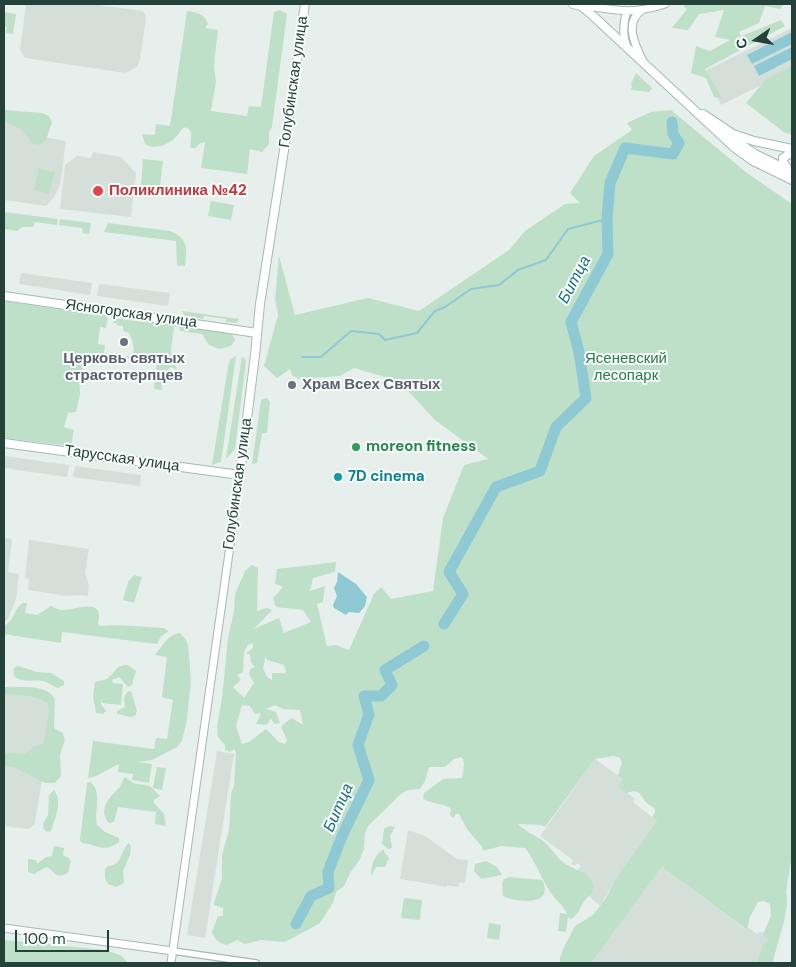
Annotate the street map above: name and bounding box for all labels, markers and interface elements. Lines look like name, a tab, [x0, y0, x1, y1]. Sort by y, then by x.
street label: Голубинская улица	[276, 15, 312, 149]
north arrow	[731, 15, 781, 65]
text: С	[731, 36, 751, 50]
place label: Поликлиника №42	[109, 182, 247, 200]
marker: Поликлиника №42	[91, 184, 105, 198]
water label: Битца	[555, 253, 595, 307]
street label: Ясногорская улица	[64, 296, 198, 332]
marker: Церковь святых страстотерпцев	[118, 336, 130, 348]
place label: Церковь святых страстотерпцев	[63, 350, 185, 385]
park label: Ясеневский лесопарк	[585, 350, 667, 385]
place label: Храм Всех Святых	[302, 376, 440, 394]
marker: Храм Всех Святых	[286, 379, 298, 391]
street label: Голубинская улица	[220, 417, 256, 551]
place label: moreon fitness	[366, 438, 476, 456]
marker: moreon fitness	[350, 441, 362, 453]
street label: Тарусская улица	[63, 442, 181, 476]
place label: 7D cinema	[348, 468, 425, 486]
marker: 7D cinema	[332, 471, 344, 483]
water label: Битца	[320, 781, 358, 835]
scale bar	[18, 920, 111, 952]
text: 100 m	[23, 929, 66, 949]

